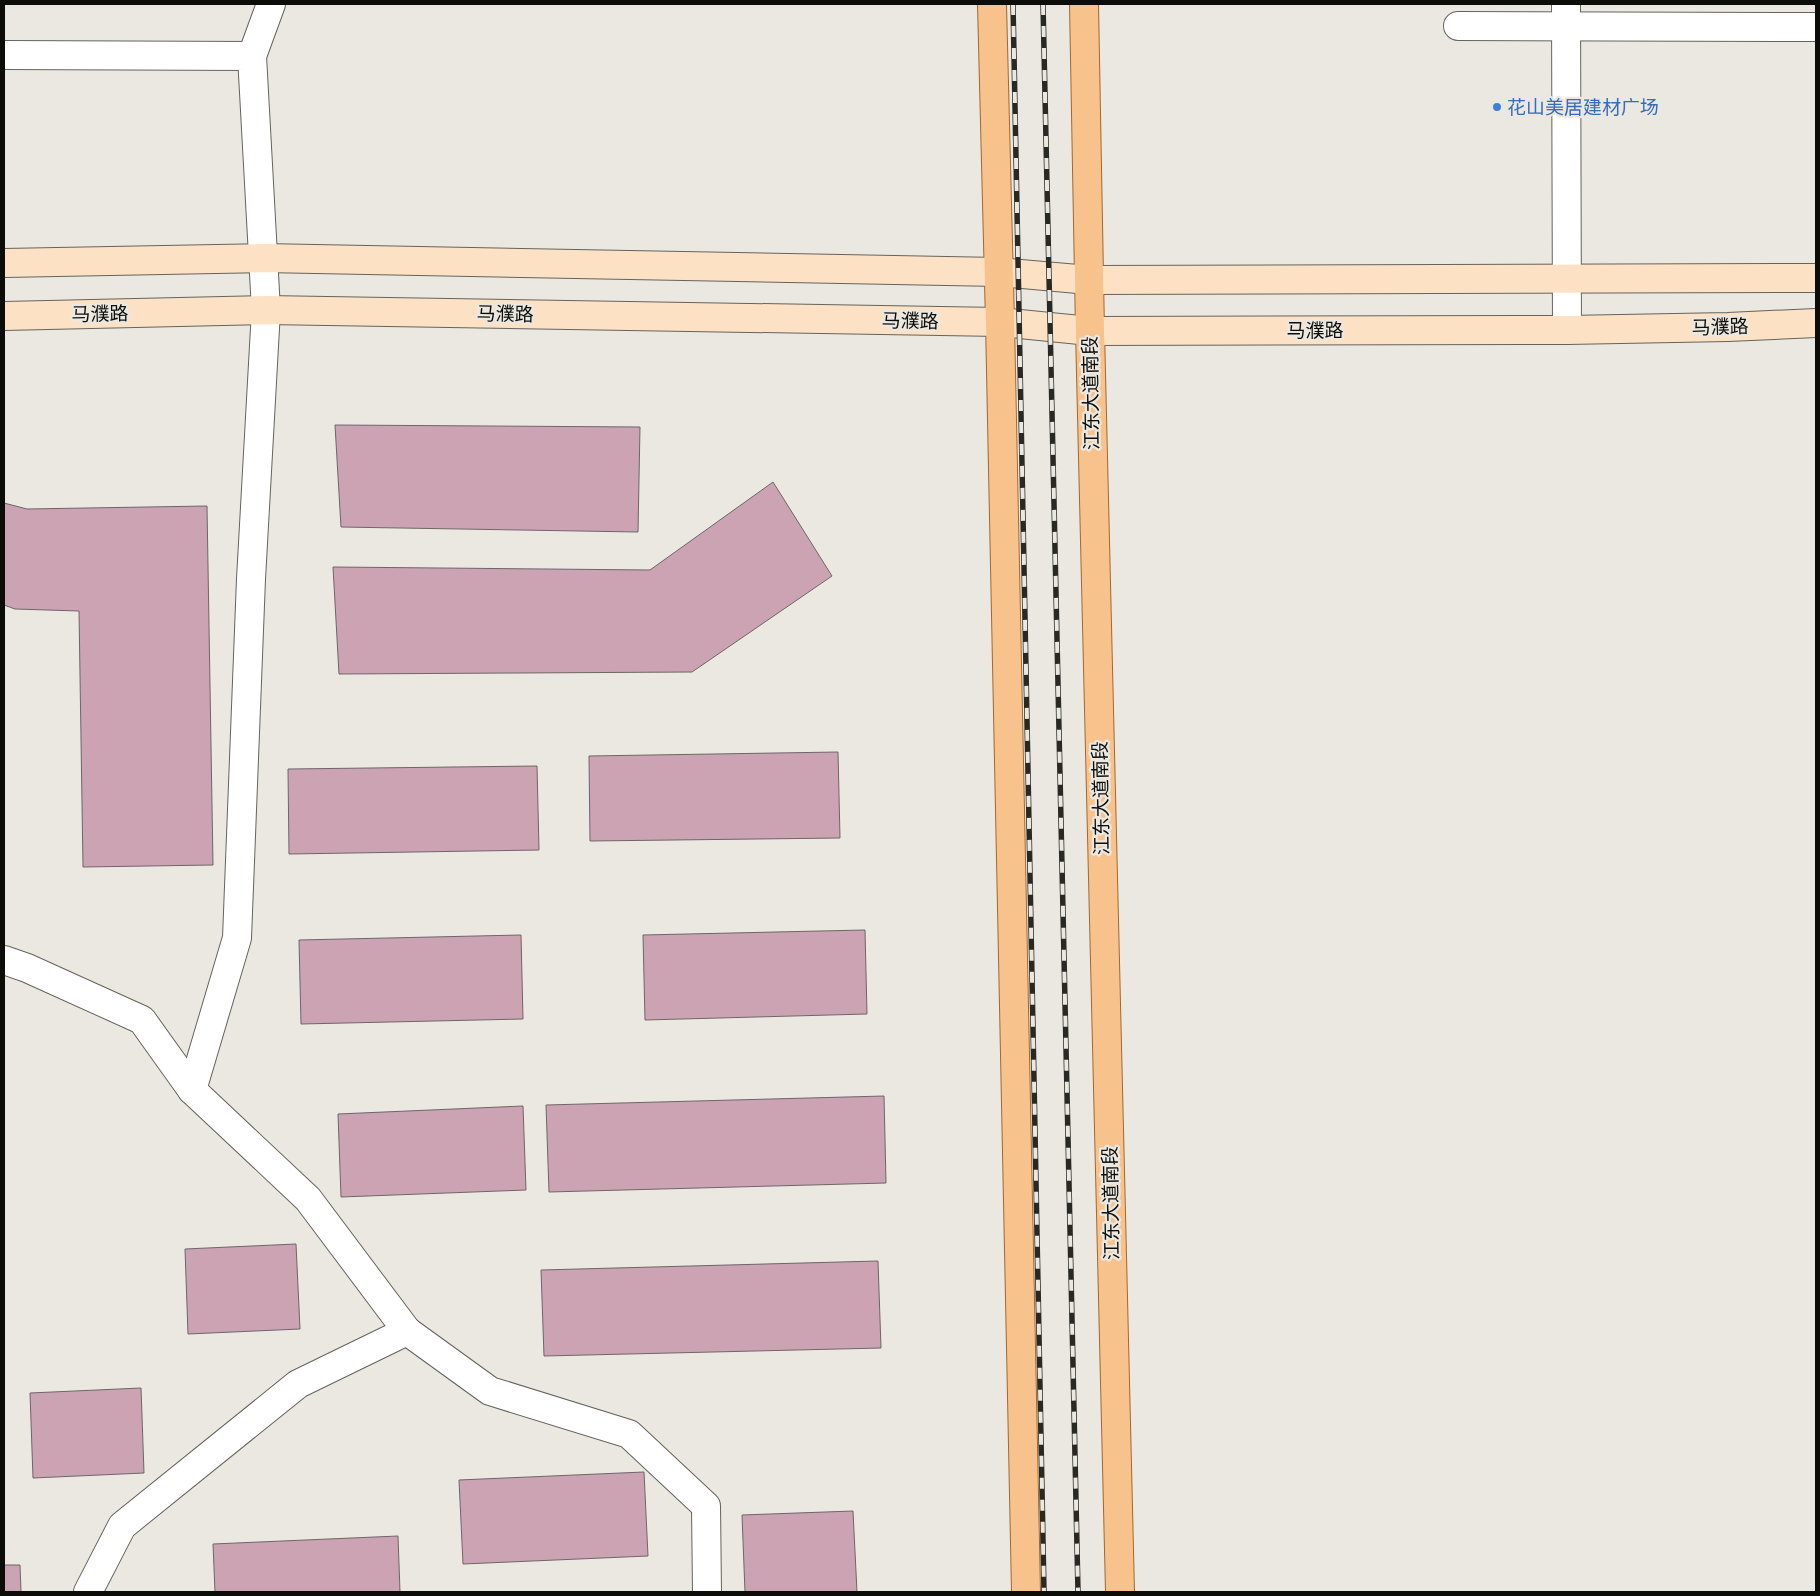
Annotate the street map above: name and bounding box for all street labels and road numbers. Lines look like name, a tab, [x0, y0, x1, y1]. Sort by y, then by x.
street label: 马濮路	[71, 301, 129, 327]
street label: 马濮路	[476, 301, 534, 327]
street label: 马濮路	[881, 308, 939, 334]
street label: 马濮路	[1691, 314, 1749, 340]
street label: 马濮路	[1286, 318, 1344, 343]
street label: 江东大道南段	[1078, 336, 1104, 450]
street label: 江东大道南段	[1088, 741, 1114, 855]
street label: 江东大道南段	[1098, 1146, 1124, 1260]

